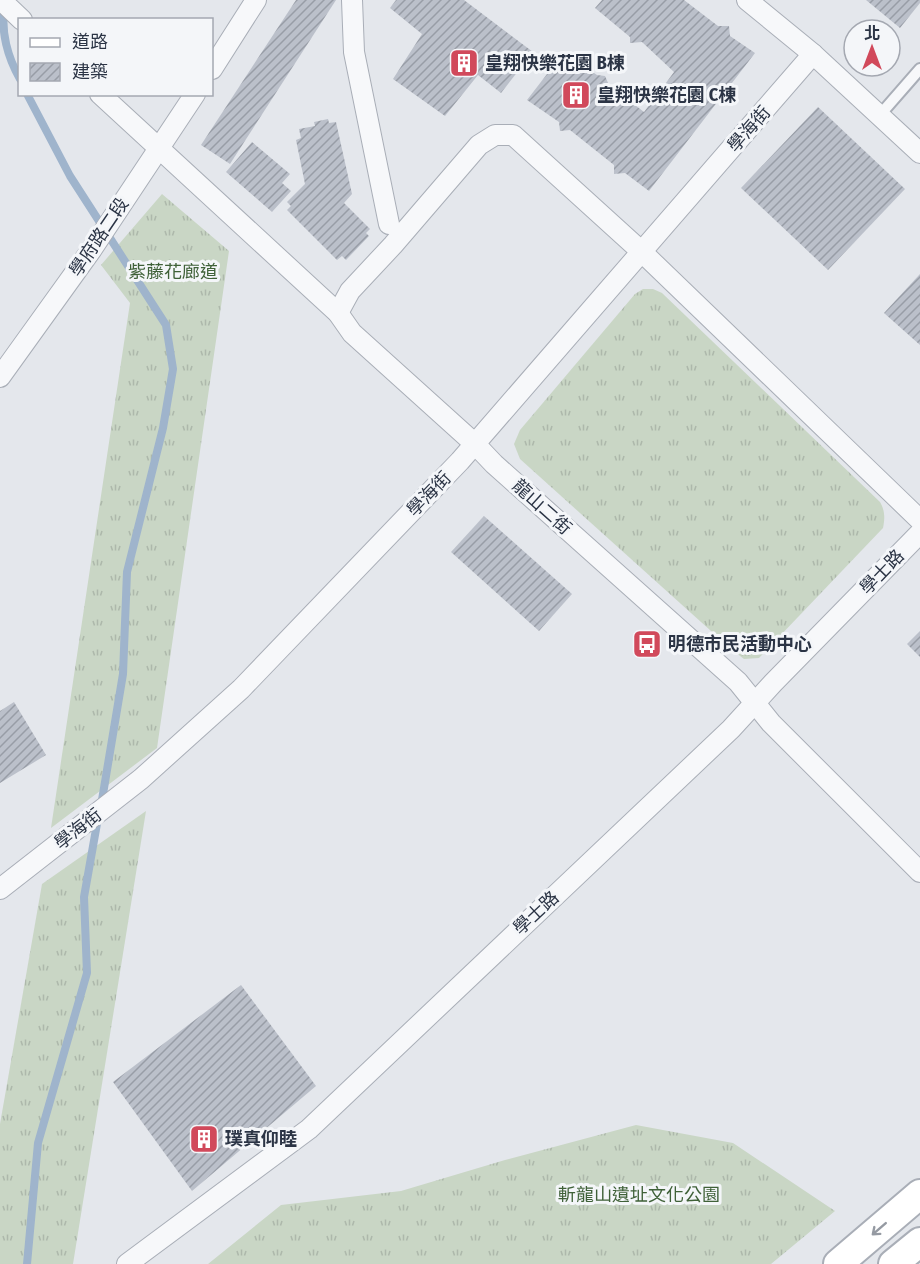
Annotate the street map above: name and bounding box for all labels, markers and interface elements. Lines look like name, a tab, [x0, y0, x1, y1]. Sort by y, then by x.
legend	[18, 18, 213, 96]
north arrow	[842, 18, 902, 78]
text: 北	[864, 24, 880, 43]
text: 道路	[72, 31, 108, 53]
building icon: 皇翔快樂花園 B棟	[448, 47, 480, 79]
place label: 皇翔快樂花園 B棟	[485, 52, 625, 74]
text: 建築	[72, 61, 108, 83]
building icon: 皇翔快樂花園 C棟	[560, 79, 592, 111]
place label: 皇翔快樂花園 C棟	[597, 84, 736, 106]
street label: 學海街	[723, 101, 775, 157]
street label: 學府路二段	[65, 194, 133, 280]
park label: 紫藤花廊道	[128, 261, 218, 283]
street label: 學海街	[402, 467, 456, 521]
street label: 龍山二街	[508, 475, 576, 539]
street label: 學士路	[855, 545, 909, 599]
bus stop icon: 明德市民活動中心	[631, 628, 663, 660]
place label: 明德市民活動中心	[668, 633, 812, 655]
street label: 學海街	[50, 804, 106, 854]
street label: 學士路	[509, 887, 563, 939]
building icon: 璞真仰睦	[188, 1123, 220, 1155]
place label: 璞真仰睦	[225, 1128, 297, 1150]
park label: 斬龍山遺址文化公園	[558, 1184, 720, 1206]
one-way arrow	[872, 1222, 887, 1236]

